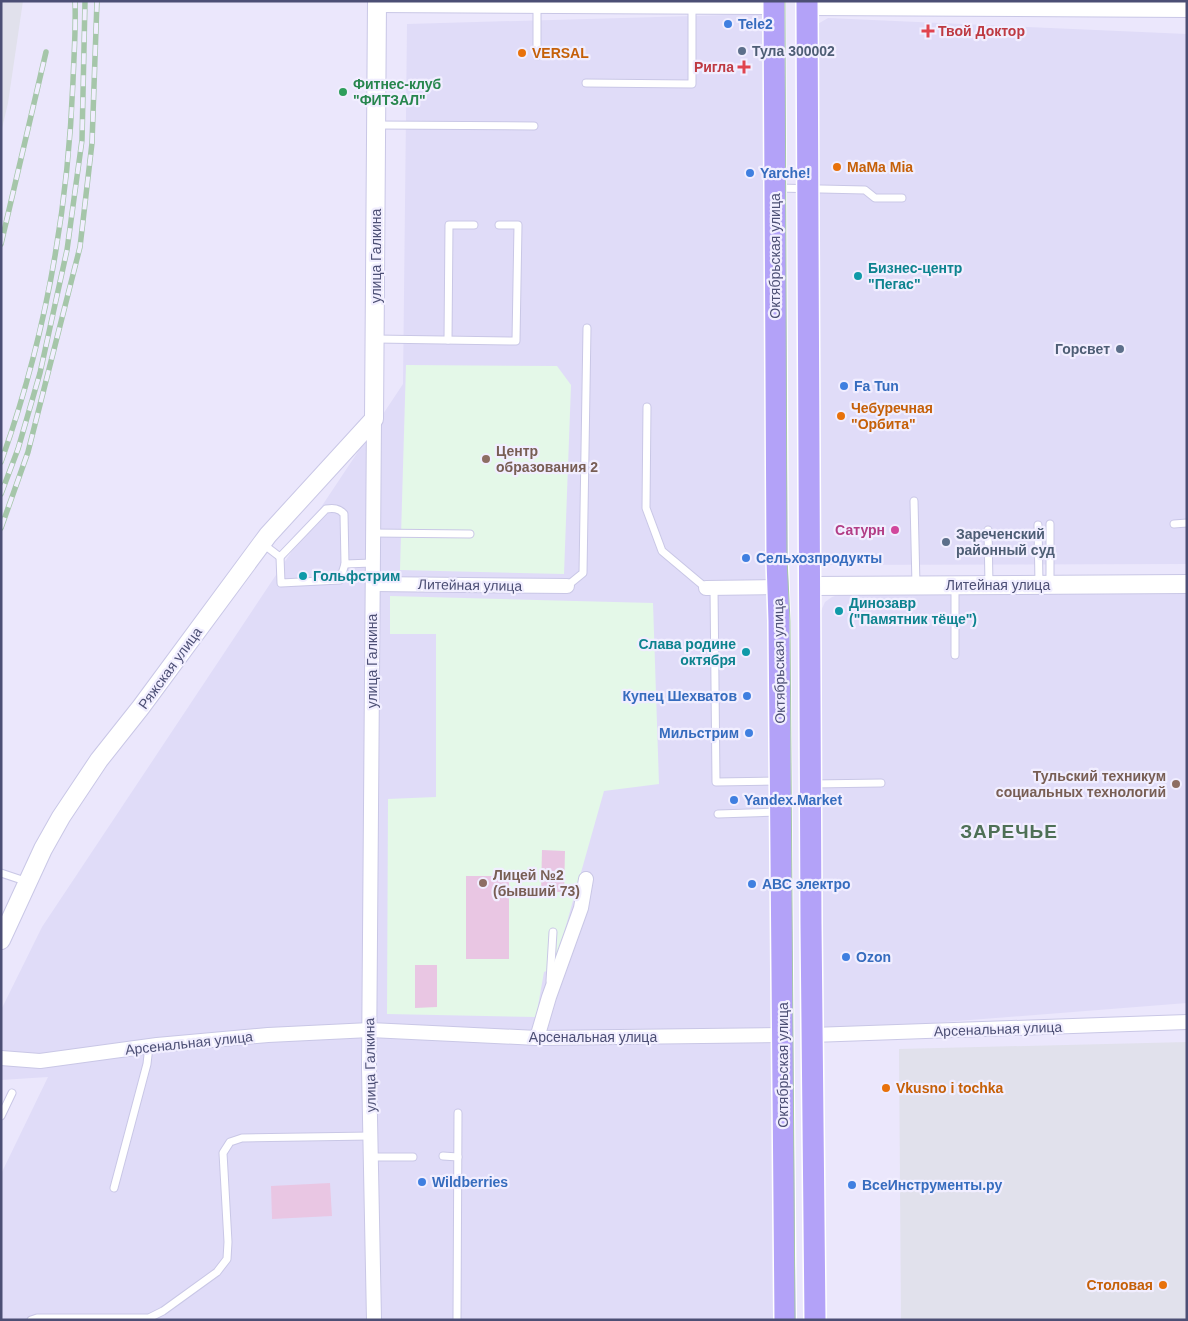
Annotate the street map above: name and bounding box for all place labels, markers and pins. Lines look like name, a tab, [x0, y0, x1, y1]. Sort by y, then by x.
place label: Tele2	[738, 16, 773, 32]
marker: Tele2	[722, 18, 734, 30]
place label: Твой Доктор	[938, 23, 1025, 39]
marker: Твой Доктор	[922, 25, 934, 37]
place label: Тула 300002	[752, 43, 835, 59]
place label: VERSAL	[532, 45, 589, 61]
marker: Тула 300002	[736, 45, 748, 57]
marker: VERSAL	[516, 47, 528, 59]
place label: Ригла	[694, 59, 734, 75]
marker: Ригла	[738, 61, 750, 73]
place label: Фитнес-клуб "ФИТЗАЛ"	[353, 76, 442, 108]
marker: Фитнес-клуб "ФИТЗАЛ"	[337, 86, 349, 98]
place label: MaMa Mia	[847, 159, 913, 175]
marker: MaMa Mia	[831, 161, 843, 173]
place label: Yarche!	[760, 165, 811, 181]
marker: Yarche!	[744, 167, 756, 179]
place label: Бизнес-центр "Пегас"	[868, 260, 962, 292]
marker: Бизнес-центр "Пегас"	[852, 270, 864, 282]
place label: Горсвет	[1055, 341, 1110, 357]
marker: Горсвет	[1114, 343, 1126, 355]
place label: Fa Tun	[854, 378, 899, 394]
marker: Fa Tun	[838, 380, 850, 392]
place label: Чебуречная "Орбита"	[851, 400, 933, 432]
marker: Чебуречная "Орбита"	[835, 410, 847, 422]
place label: Центр образования 2	[496, 443, 598, 475]
marker: Центр образования 2	[480, 453, 492, 465]
place label: Сатурн	[835, 522, 885, 538]
marker: Сатурн	[889, 524, 901, 536]
place label: Зареченский районный суд	[956, 526, 1055, 558]
marker: Зареченский районный суд	[940, 536, 952, 548]
place label: Сельхозпродукты	[756, 550, 882, 566]
marker: Сельхозпродукты	[740, 552, 752, 564]
place label: Гольфстрим	[313, 568, 400, 584]
marker: Гольфстрим	[297, 570, 309, 582]
place label: Динозавр ("Памятник тёще")	[849, 595, 977, 627]
marker: Динозавр ("Памятник тёще")	[833, 605, 845, 617]
place label: Слава родине октября	[638, 636, 736, 668]
marker: Слава родине октября	[740, 646, 752, 658]
place label: Купец Шехватов	[622, 688, 737, 704]
marker: Купец Шехватов	[741, 690, 753, 702]
place label: Мильстрим	[659, 725, 739, 741]
marker: Мильстрим	[743, 727, 755, 739]
place label: Тульский техникум социальных технологий	[996, 768, 1166, 800]
marker: Тульский техникум социальных технологий	[1170, 778, 1182, 790]
place label: Yandex.Market	[744, 792, 842, 808]
marker: Yandex.Market	[728, 794, 740, 806]
place label: Лицей №2 (бывший 73)	[493, 867, 580, 899]
place label: АВС электро	[762, 876, 851, 892]
marker: Лицей №2 (бывший 73)	[477, 877, 489, 889]
marker: АВС электро	[746, 878, 758, 890]
place label: Ozon	[856, 949, 891, 965]
marker: Ozon	[840, 951, 852, 963]
place label: Vkusno i tochka	[896, 1080, 1004, 1096]
marker: Vkusno i tochka	[880, 1082, 892, 1094]
place label: Wildberries	[432, 1174, 508, 1190]
marker: Wildberries	[416, 1176, 428, 1188]
place label: ВсеИнструменты.ру	[862, 1177, 1002, 1193]
marker: ВсеИнструменты.ру	[846, 1179, 858, 1191]
place label: Столовая	[1086, 1277, 1153, 1293]
marker: Столовая	[1157, 1279, 1169, 1291]

